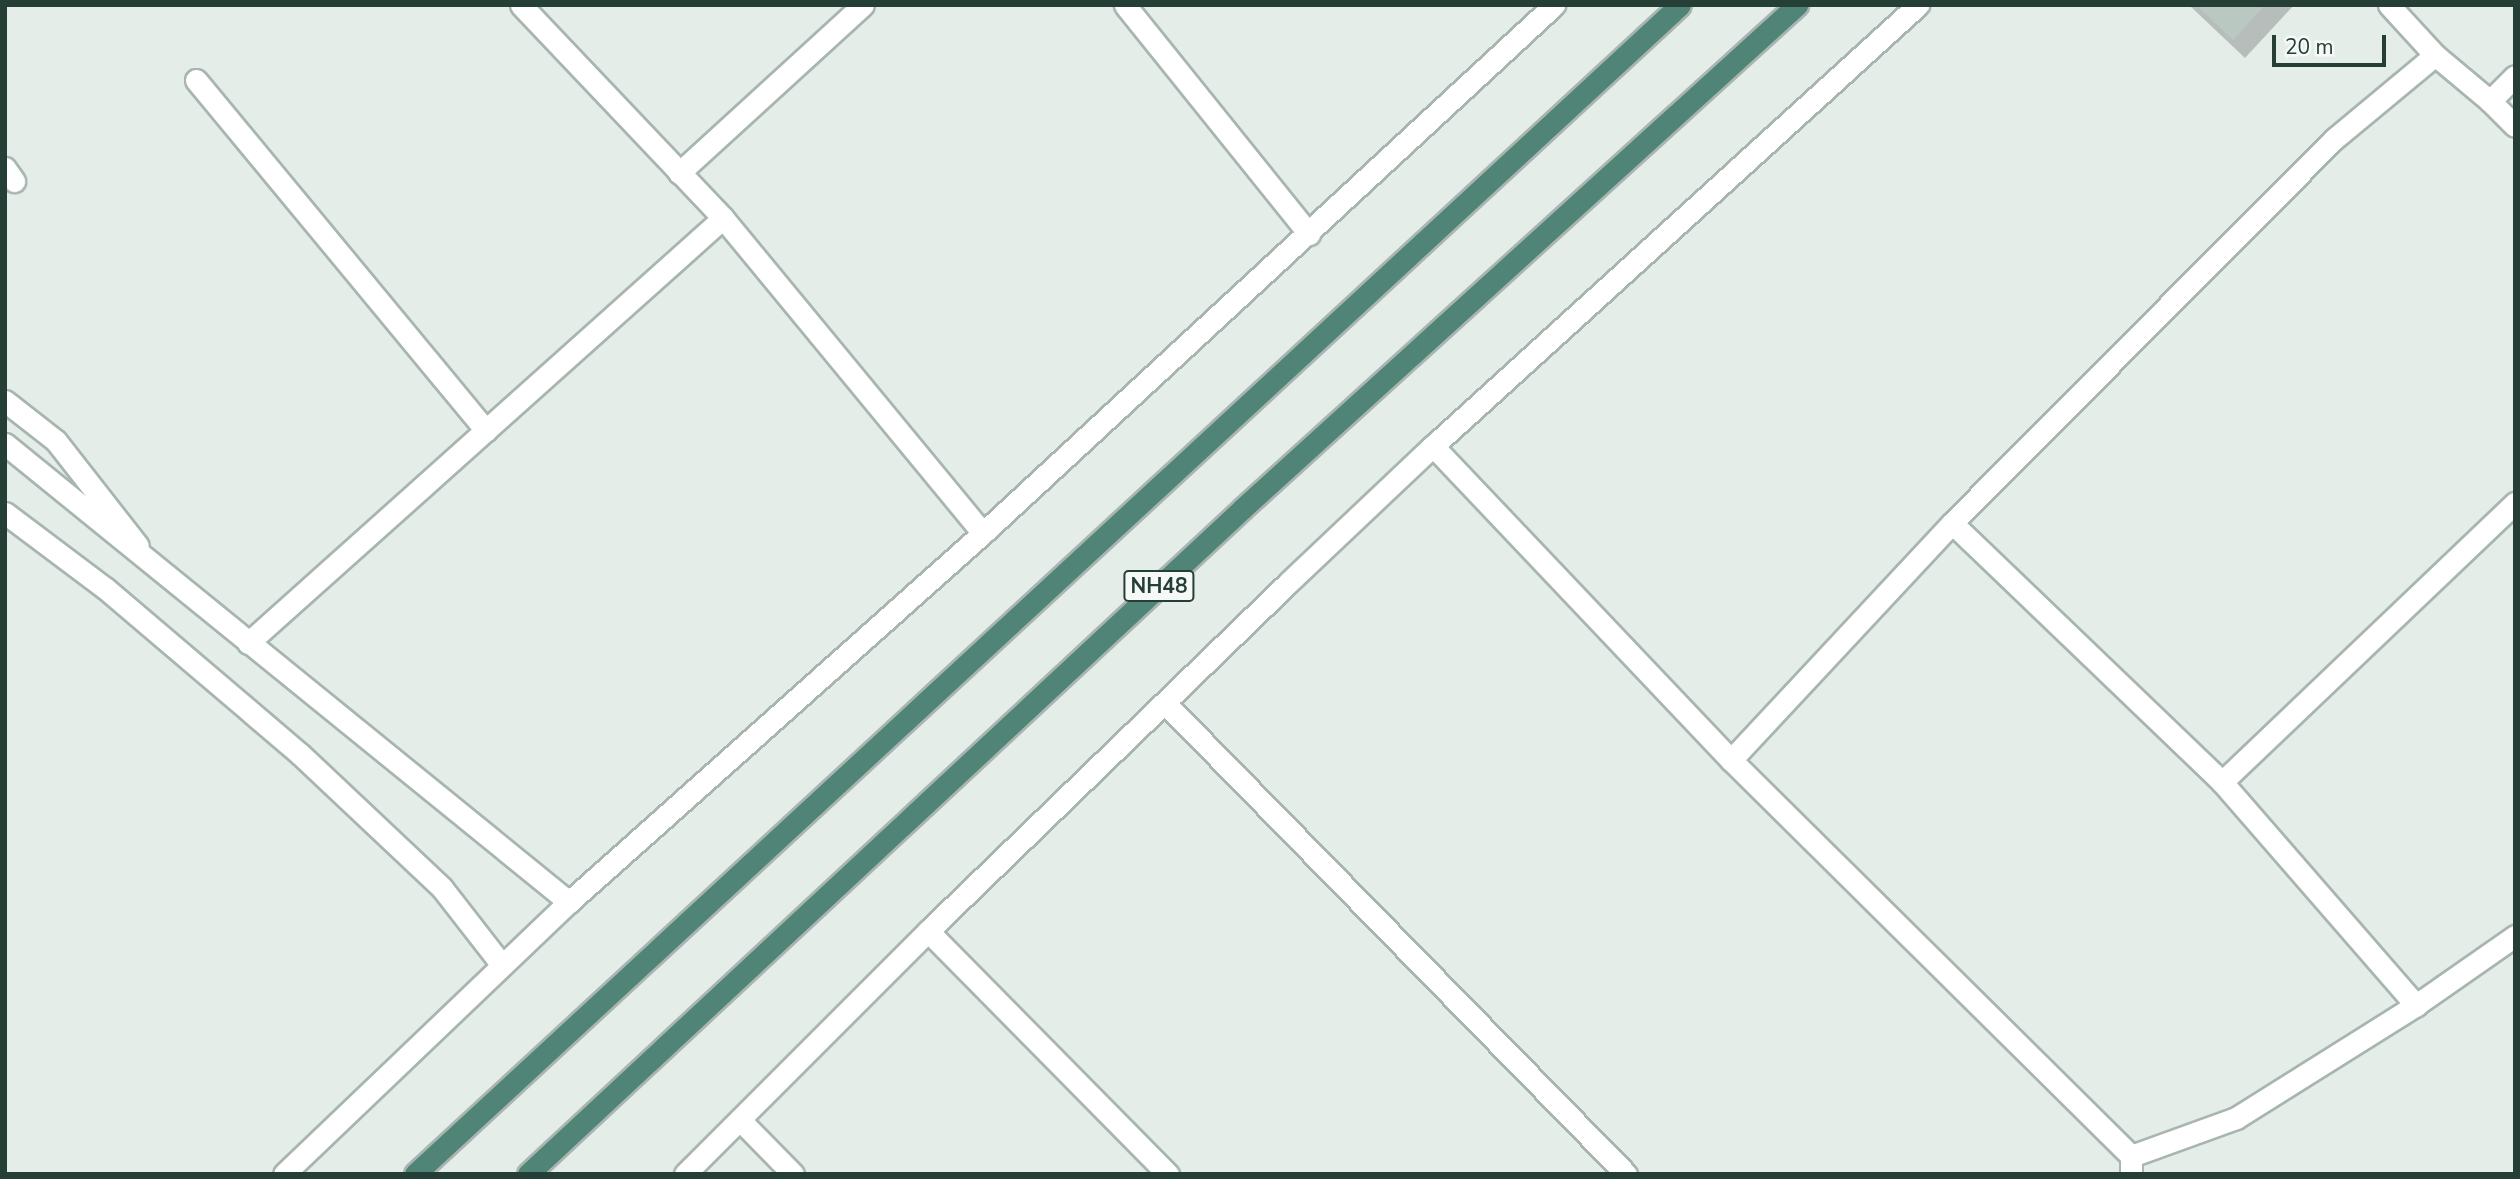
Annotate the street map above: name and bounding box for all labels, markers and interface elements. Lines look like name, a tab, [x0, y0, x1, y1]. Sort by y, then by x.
scale bar	[2275, 21, 2389, 65]
text: 20 m	[2285, 33, 2334, 61]
road number: NH48	[1122, 568, 1196, 604]

